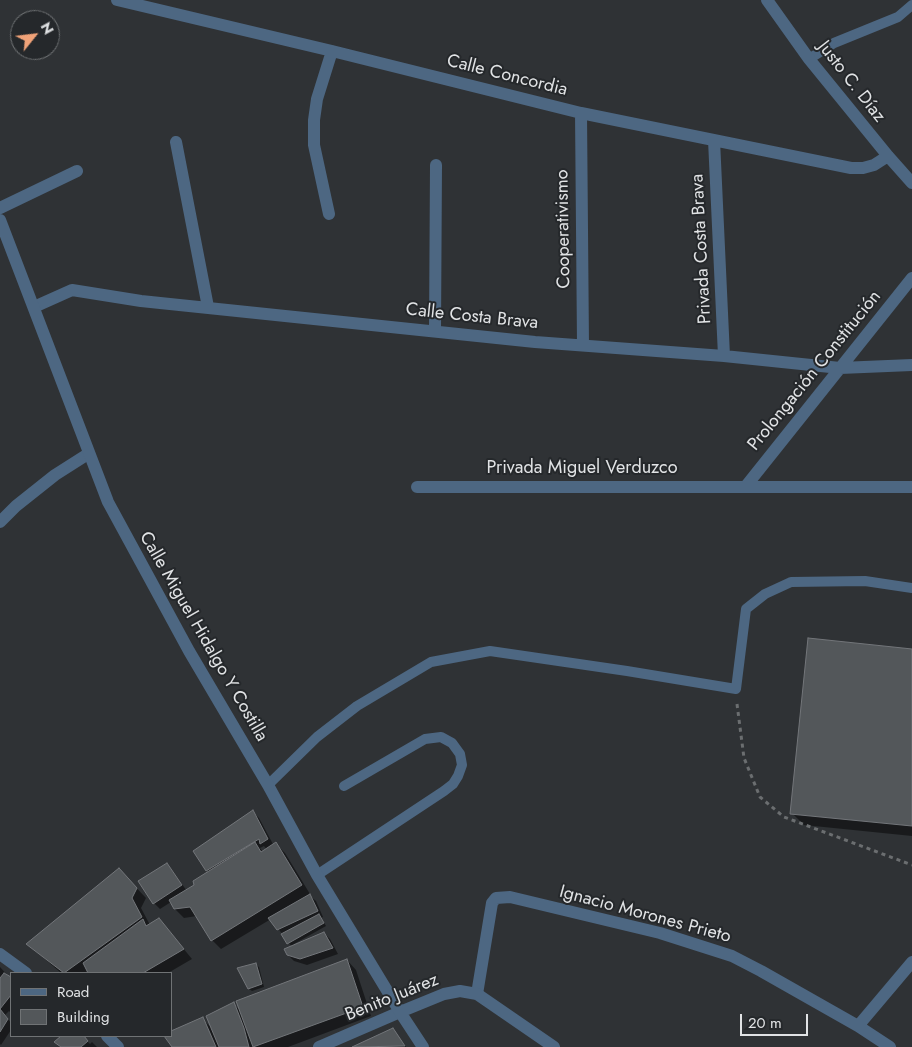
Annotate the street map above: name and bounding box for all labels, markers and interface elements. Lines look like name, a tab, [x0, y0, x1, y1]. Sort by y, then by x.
north arrow	[10, 10, 60, 60]
text: N	[36, 18, 59, 38]
street label: Justo C. Díaz	[813, 37, 889, 127]
street label: Calle Concordia	[444, 51, 570, 101]
street label: Cooperativismo	[552, 169, 576, 289]
street label: Privada Costa Brava	[687, 173, 717, 325]
street label: Prolongación Constitución	[744, 287, 886, 455]
street label: Calle Costa Brava	[405, 299, 539, 335]
street label: Privada Miguel Verduzco	[486, 458, 678, 480]
street label: Calle Miguel Hidalgo Y Costilla	[134, 528, 272, 746]
street label: Ignacio Morones Prieto	[557, 882, 733, 948]
street label: Benito Juárez	[342, 970, 442, 1026]
legend	[10, 972, 172, 1037]
text: Road	[57, 981, 89, 1003]
scale bar	[742, 1004, 810, 1036]
text: Building	[57, 1006, 109, 1028]
text: 20 m	[748, 1012, 782, 1034]

